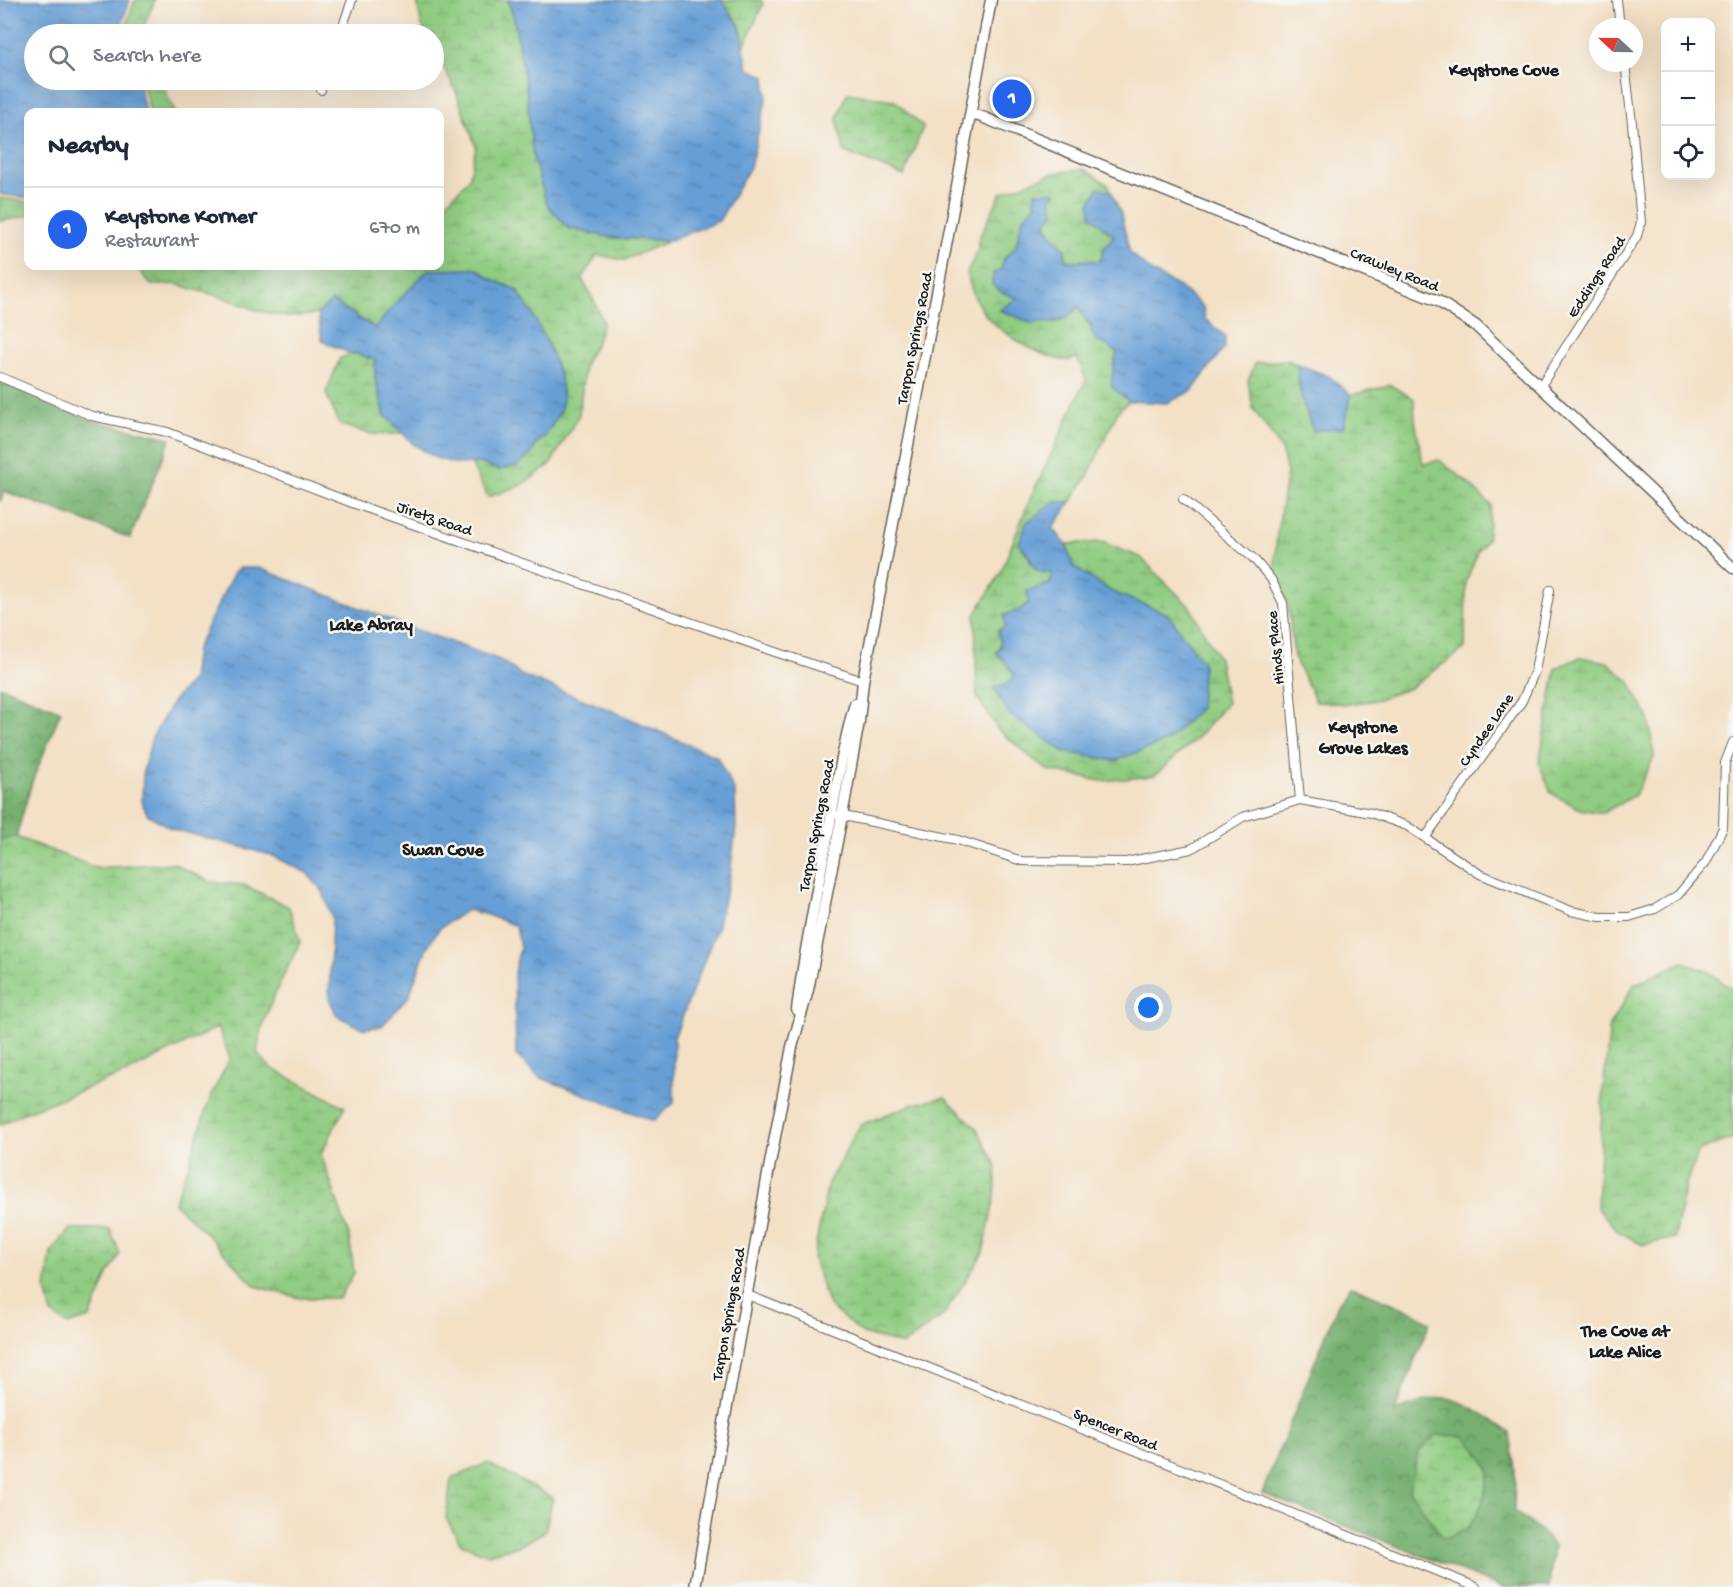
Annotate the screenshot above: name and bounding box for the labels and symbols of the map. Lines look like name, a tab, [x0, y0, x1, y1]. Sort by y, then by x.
north arrow	[1589, 18, 1643, 72]
district label: Keystone Cove	[1448, 61, 1560, 82]
pin: 1	[992, 76, 1032, 122]
street label: Eddings Road	[1565, 232, 1632, 322]
street label: Crawley Road	[1347, 245, 1442, 298]
street label: Tarpon Springs Road	[894, 269, 939, 407]
street label: Jiretz Road	[394, 499, 475, 543]
street label: Hinds Place	[1264, 609, 1291, 686]
district label: Lake Abray	[329, 616, 413, 637]
street label: Cyndee Lane	[1456, 690, 1520, 771]
district label: Keystone Grove Lakes	[1318, 718, 1409, 760]
street label: Tarpon Springs Road	[796, 756, 841, 894]
district label: Swan Cove	[402, 841, 484, 862]
your location	[1134, 993, 1163, 1022]
street label: Tarpon Springs Road	[709, 1245, 752, 1383]
district label: The Cove at Lake Alice	[1579, 1322, 1671, 1364]
street label: Spencer Road	[1070, 1406, 1161, 1457]

